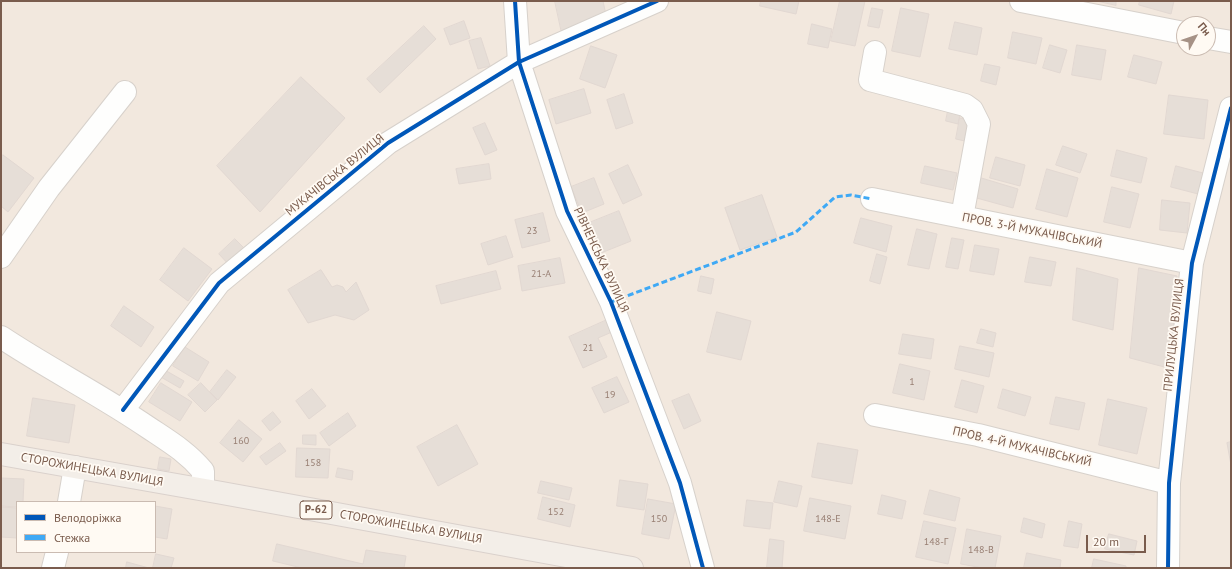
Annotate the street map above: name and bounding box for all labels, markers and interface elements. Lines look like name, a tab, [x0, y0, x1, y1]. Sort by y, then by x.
north arrow	[1176, 16, 1216, 56]
text: Пн	[1195, 19, 1214, 38]
street label: МУКАЧІВСЬКА ВУЛИЦЯ	[283, 131, 387, 219]
street label: РІВНЕНСЬКА ВУЛИЦЯ	[570, 205, 632, 315]
street label: ПРОВ. 3-Й МУКАЧІВСЬКИЙ	[961, 210, 1103, 252]
house number: 23	[527, 225, 537, 237]
house number: 21-А	[531, 268, 551, 280]
street label: ПРИЛУЦЬКА ВУЛИЦЯ	[1161, 278, 1187, 392]
house number: 21	[583, 342, 593, 354]
house number: 1	[909, 376, 915, 388]
house number: 19	[605, 389, 615, 401]
street label: ПРОВ. 4-Й МУКАЧІВСЬКИЙ	[951, 424, 1093, 470]
house number: 160	[233, 435, 249, 447]
street label: СТОРОЖИНЕЦЬКА ВУЛИЦЯ	[20, 450, 164, 490]
house number: 158	[305, 457, 321, 469]
legend	[16, 501, 156, 553]
road number: Р-62	[300, 501, 332, 519]
house number: 152	[548, 506, 564, 518]
street label: СТОРОЖИНЕЦЬКА ВУЛИЦЯ	[339, 507, 483, 547]
text: Велодоріжка	[54, 510, 121, 525]
house number: 150	[651, 513, 667, 525]
house number: 148-Е	[815, 513, 841, 525]
scale bar	[1088, 527, 1148, 553]
text: Стежка	[54, 530, 90, 545]
text: 20 m	[1093, 534, 1119, 549]
house number: 148-Г	[924, 536, 948, 548]
house number: 148-В	[968, 544, 994, 556]

